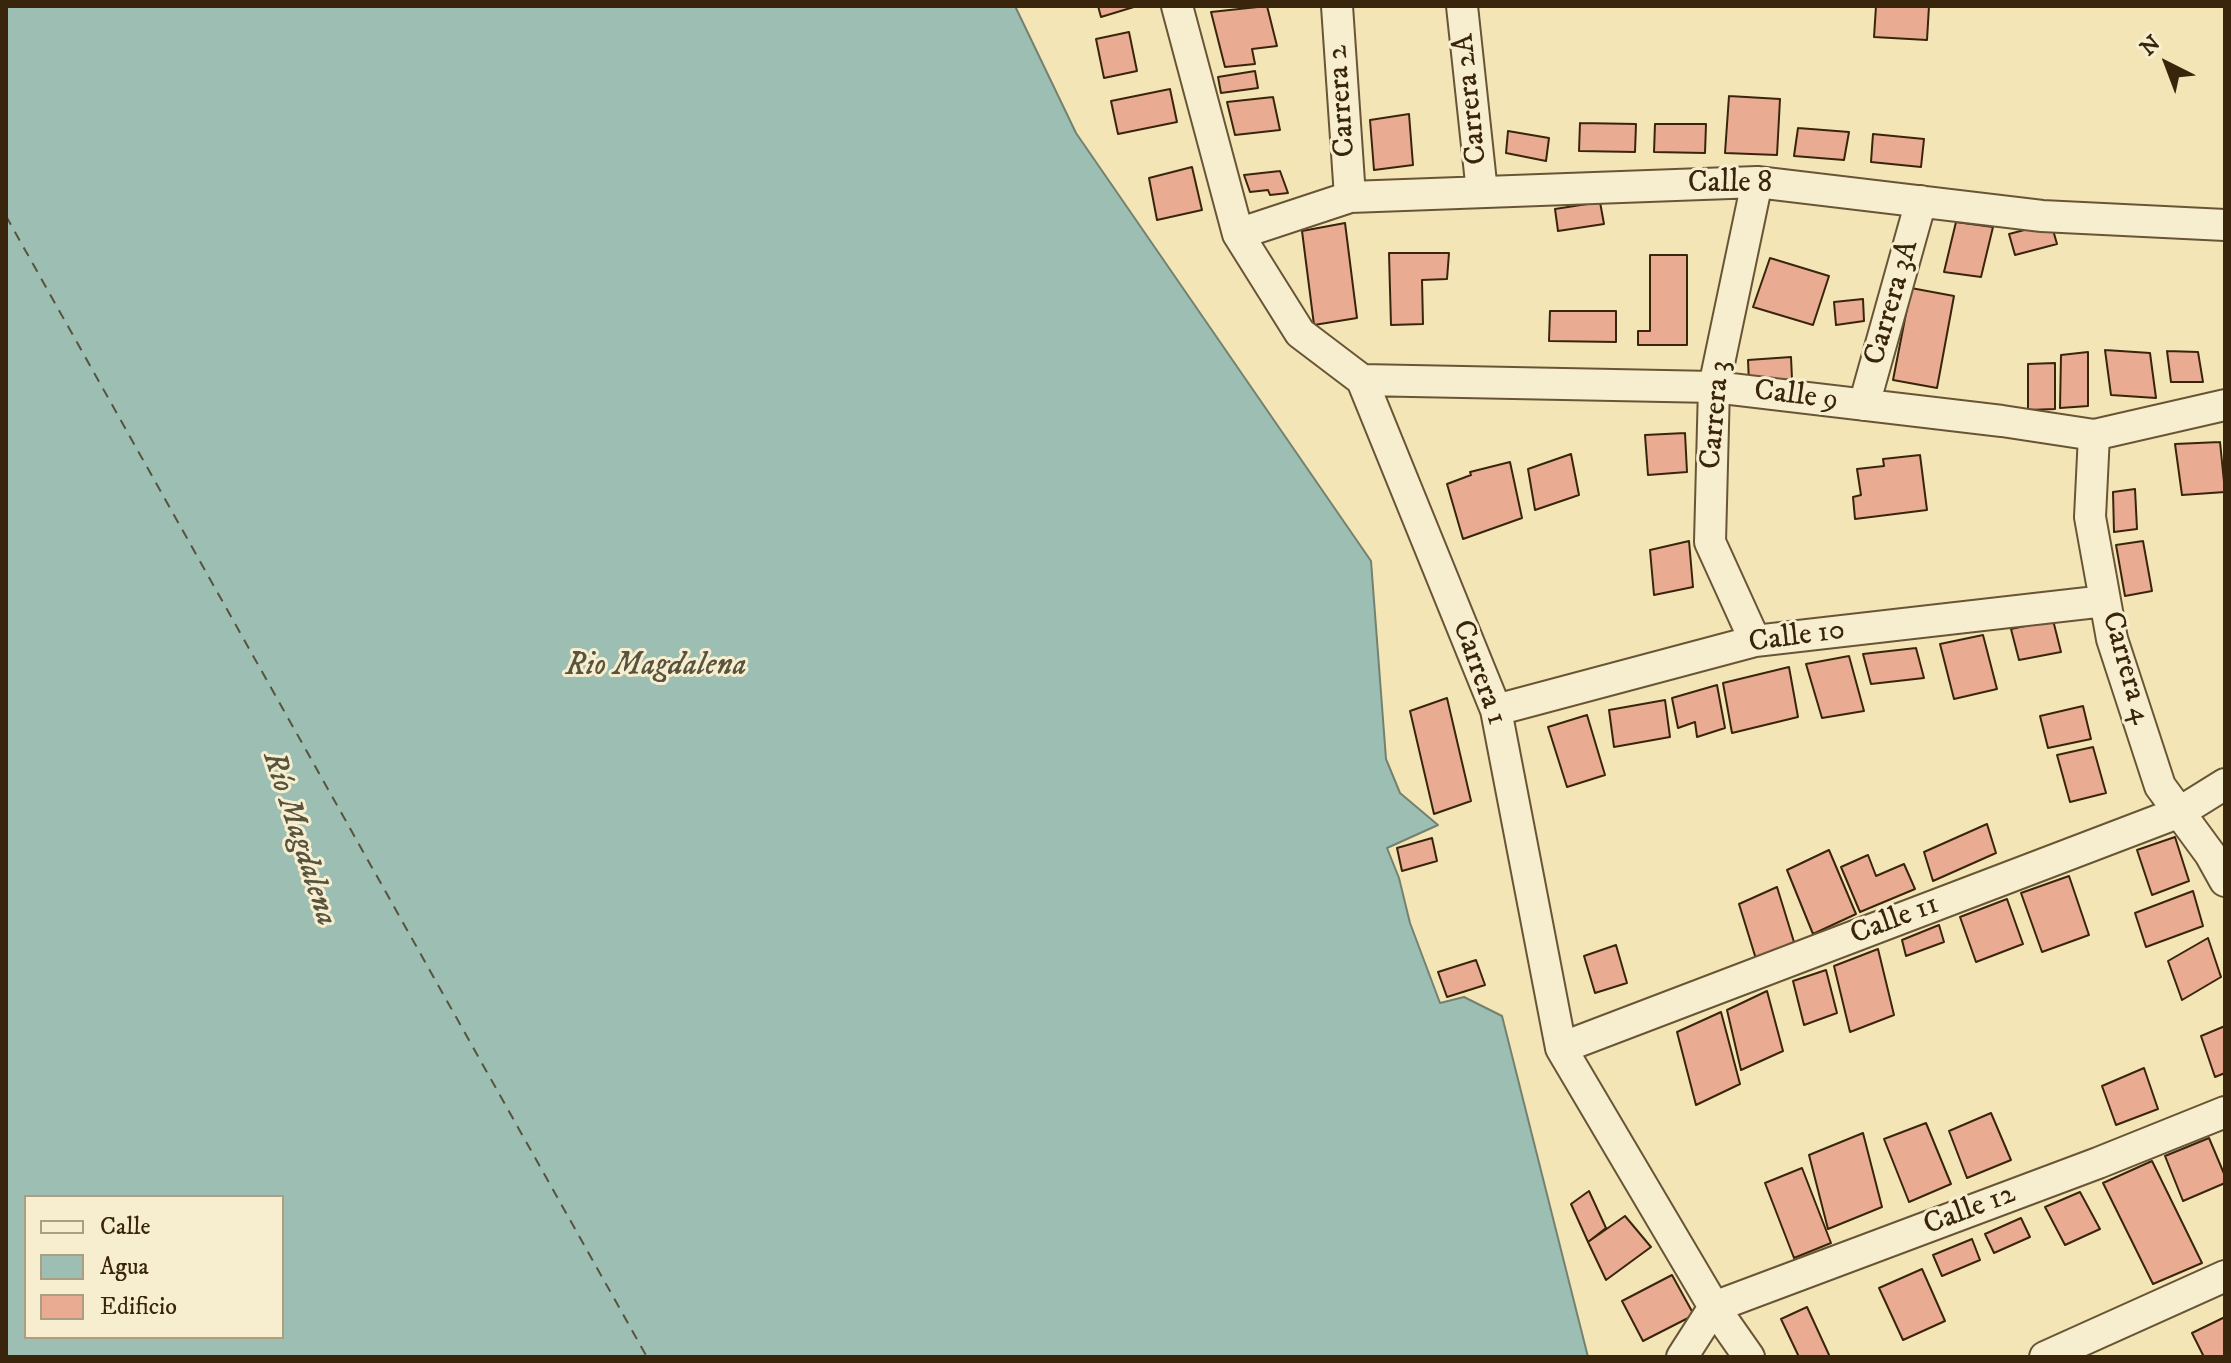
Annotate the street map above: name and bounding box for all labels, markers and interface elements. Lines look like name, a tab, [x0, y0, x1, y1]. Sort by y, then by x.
north arrow	[2127, 24, 2207, 104]
text: N	[2135, 30, 2166, 62]
street label: Carrera 2A	[1447, 32, 1497, 166]
street label: Carrera 2	[1321, 44, 1365, 158]
street label: Calle 8	[1688, 167, 1772, 203]
street label: Carrera 3A	[1858, 236, 1928, 370]
street label: Carrera 3	[1694, 359, 1740, 471]
street label: Calle 9	[1752, 374, 1840, 420]
street label: Carrera 4	[2092, 608, 2158, 728]
street label: Calle 10	[1747, 613, 1847, 663]
street label: Carrera 1	[1442, 616, 1514, 730]
water label: Rio Magdalena	[566, 648, 746, 686]
water label: Río Magdalena	[252, 747, 344, 931]
street label: Calle 11	[1846, 888, 1944, 954]
street label: Calle 12	[1919, 1177, 2021, 1245]
legend	[24, 1195, 284, 1339]
text: Calle	[100, 1212, 150, 1242]
text: Agua	[100, 1252, 149, 1282]
text: Edificio	[100, 1292, 177, 1322]

